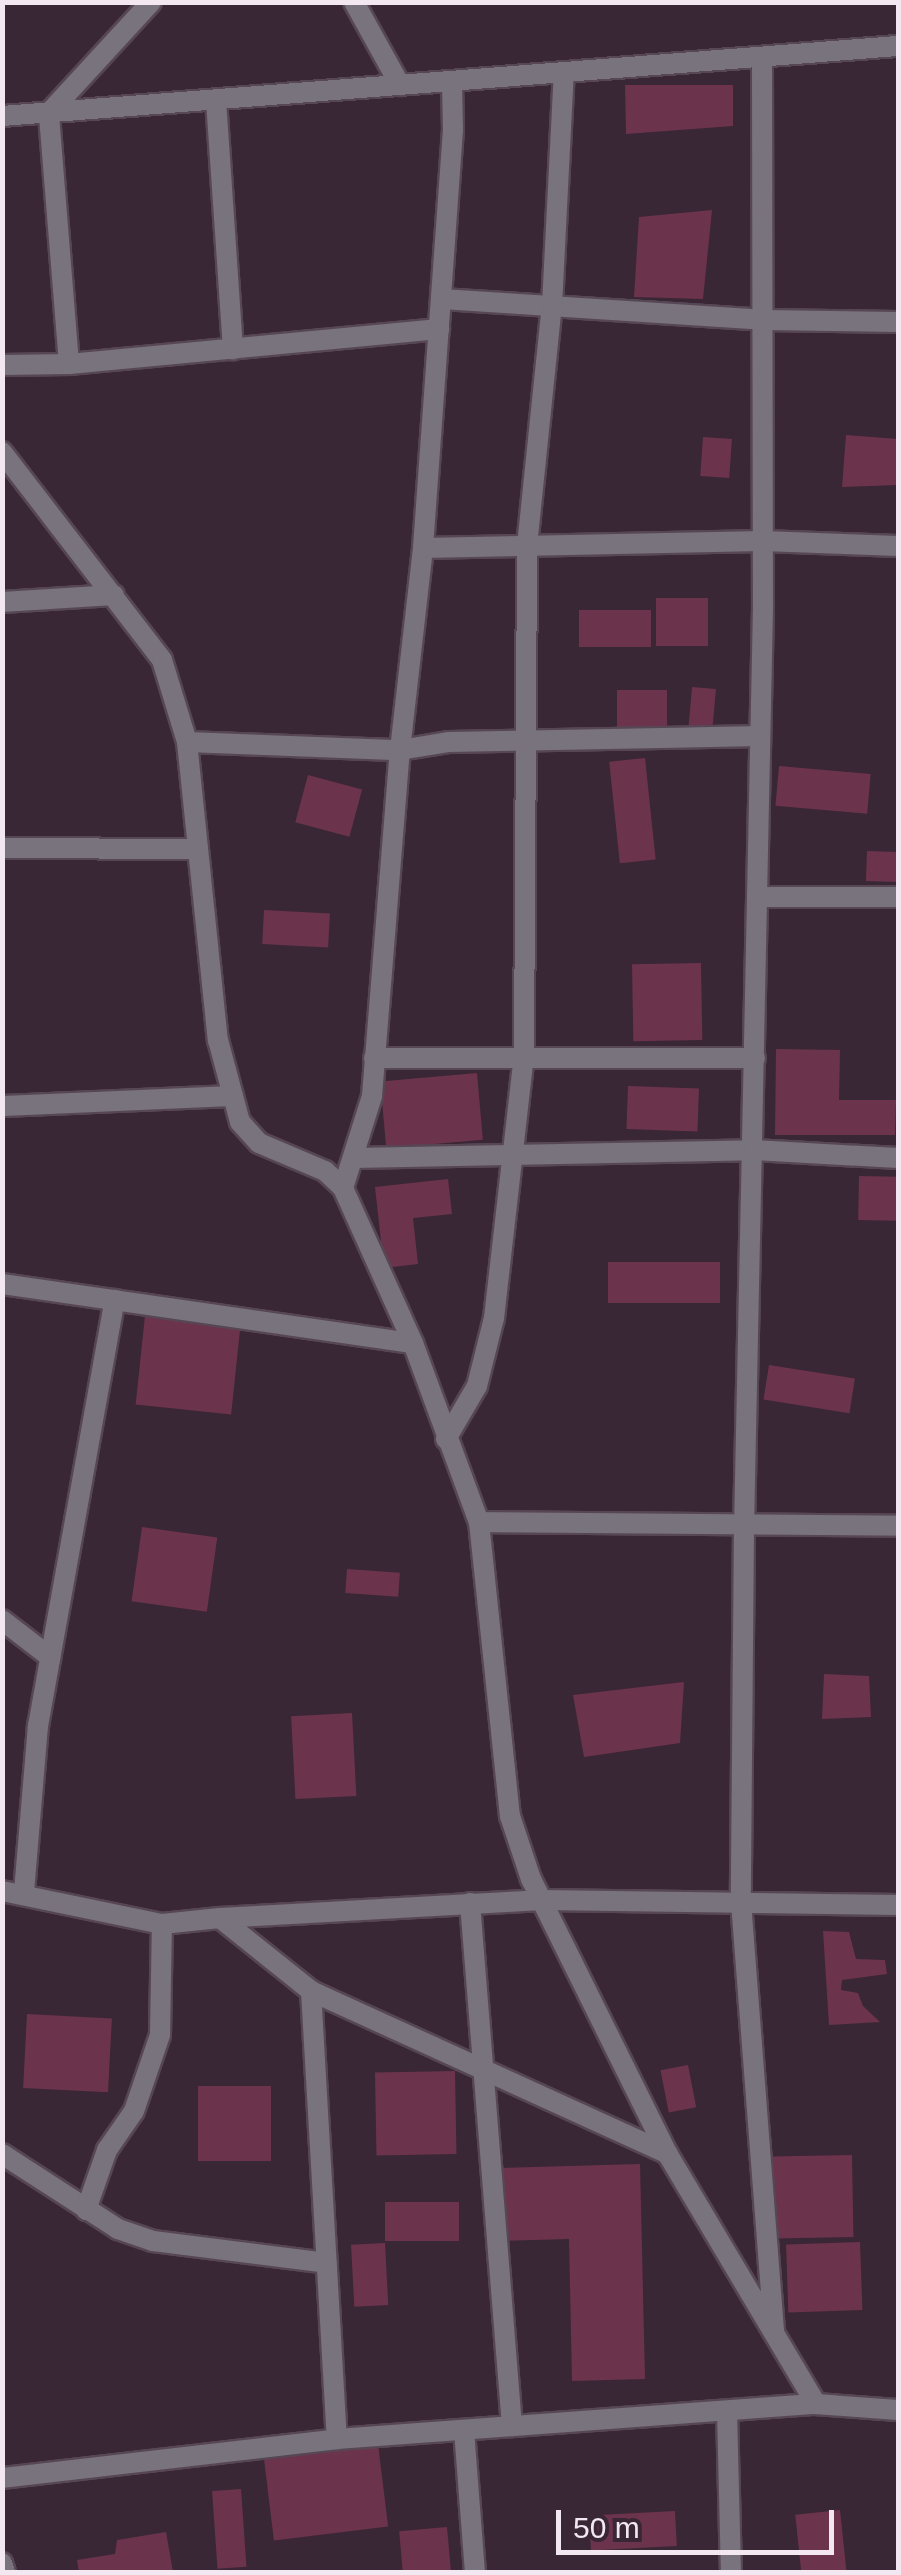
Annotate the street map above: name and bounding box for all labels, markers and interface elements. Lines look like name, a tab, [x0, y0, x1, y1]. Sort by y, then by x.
scale bar	[561, 2490, 838, 2552]
text: 50 m	[573, 2511, 640, 2544]

